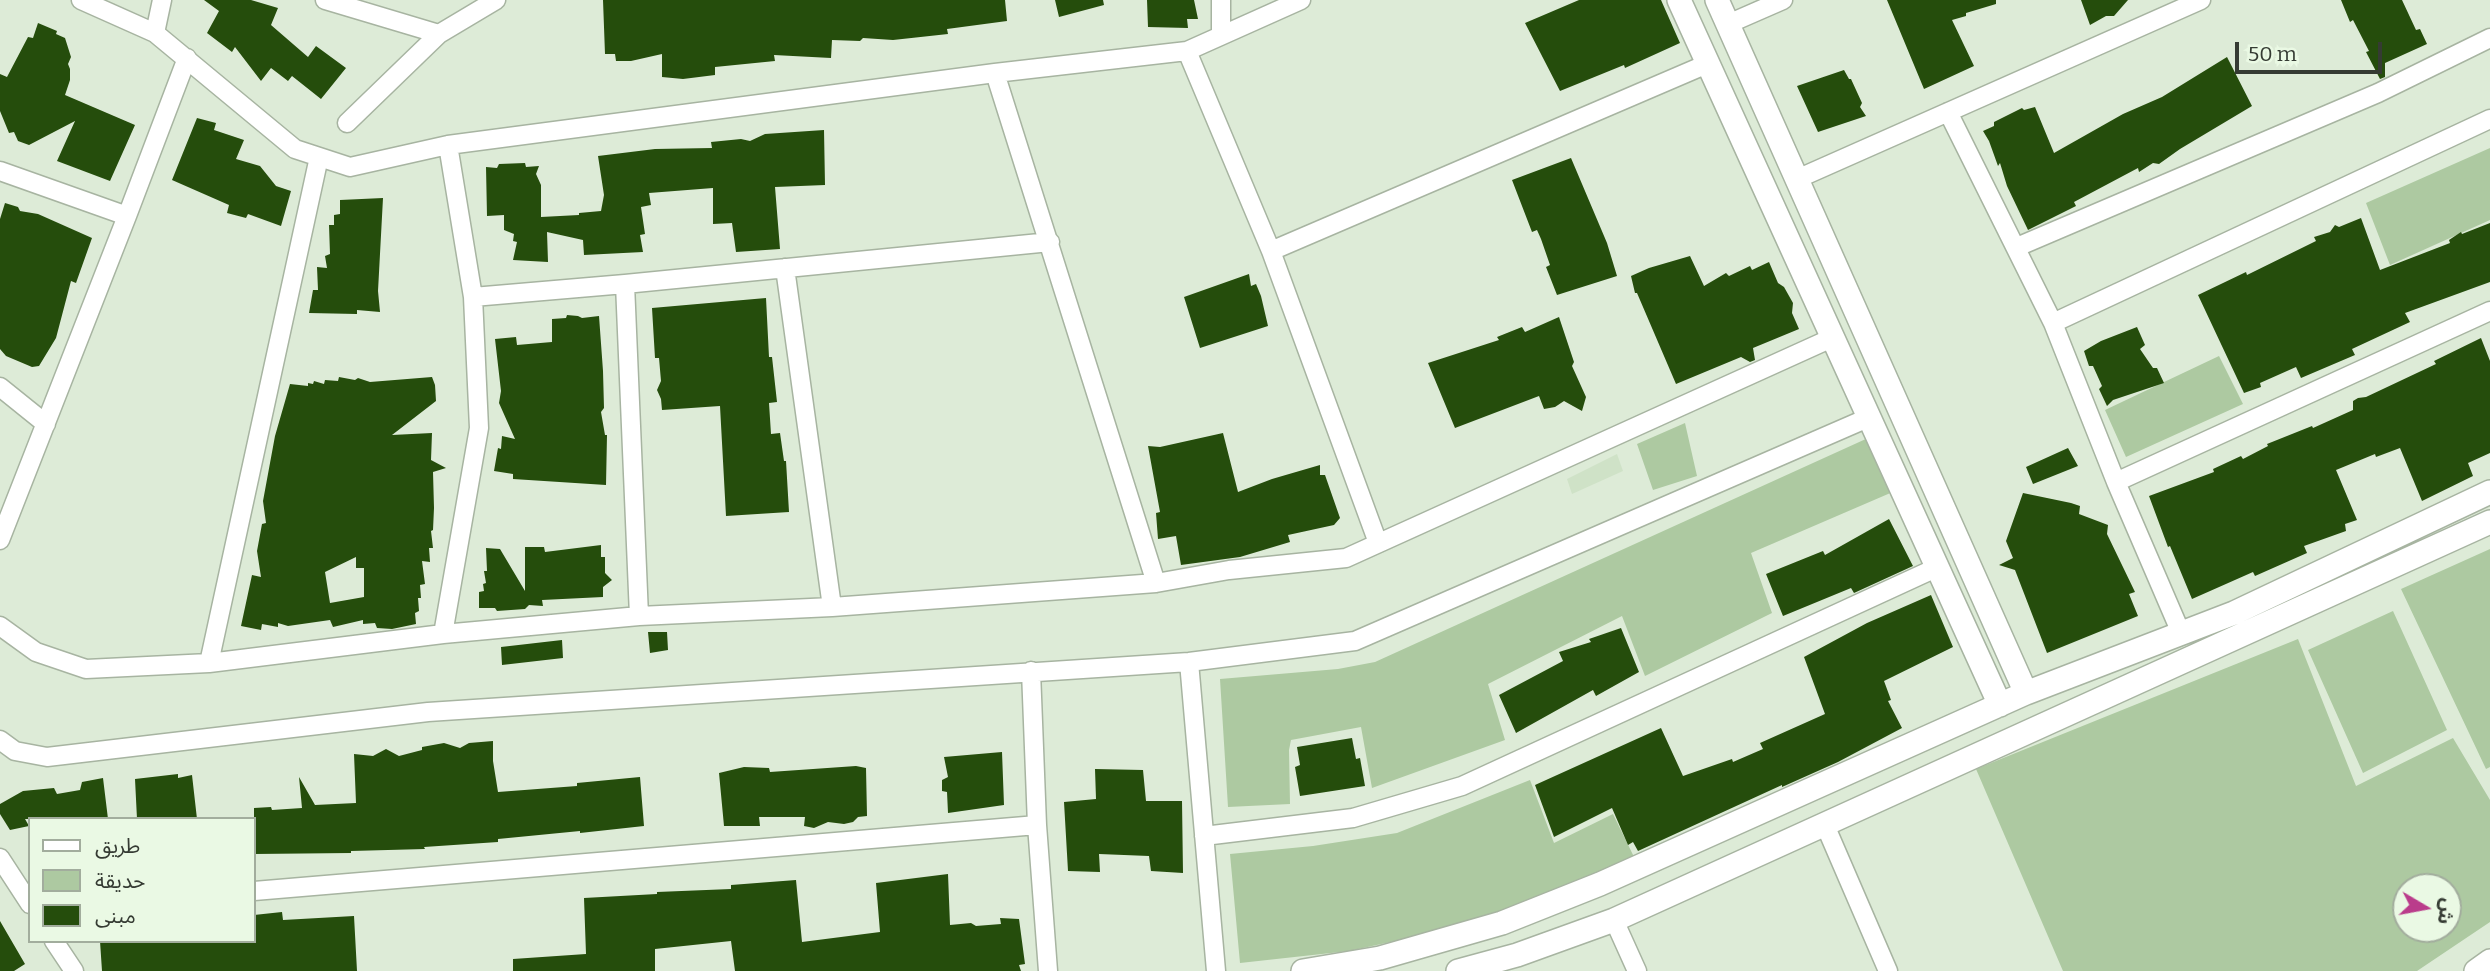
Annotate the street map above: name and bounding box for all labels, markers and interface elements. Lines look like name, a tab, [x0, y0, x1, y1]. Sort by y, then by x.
scale bar	[2238, 28, 2385, 72]
text: 50 m	[2248, 41, 2297, 67]
legend	[28, 817, 256, 943]
text: طريق	[95, 833, 140, 859]
text: حديقة	[95, 868, 145, 894]
north arrow	[2392, 873, 2462, 943]
text: ش	[2433, 897, 2460, 926]
text: مبنى	[95, 903, 136, 929]

